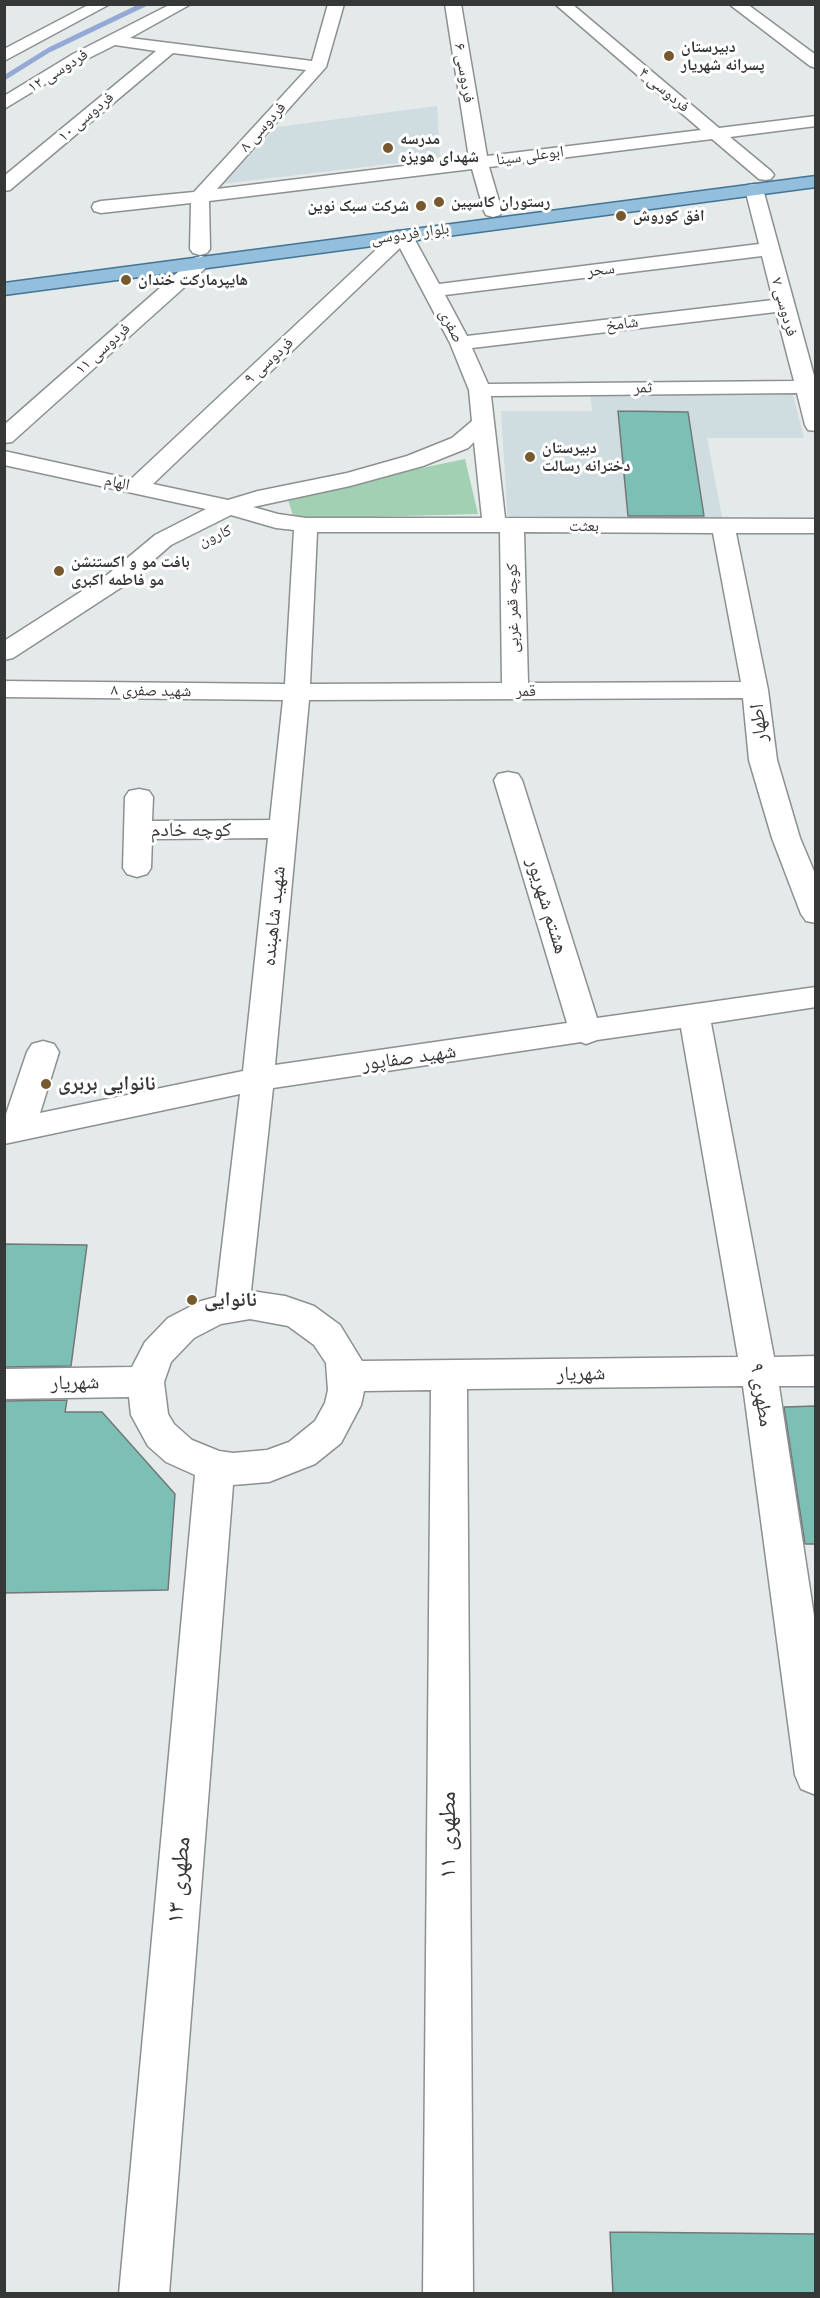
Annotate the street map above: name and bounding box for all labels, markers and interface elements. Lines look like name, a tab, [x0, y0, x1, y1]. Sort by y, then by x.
place label: دبیرستان پسرانه شهریار	[681, 37, 765, 75]
street label: فردوسی ۶	[450, 42, 478, 104]
street label: فردوسی ۱۲	[24, 45, 92, 97]
marker: دبیرستان پسرانه شهریار	[662, 49, 676, 63]
street label: فردوسی ۴	[635, 63, 693, 117]
street label: فردوسی ۱۰	[54, 88, 118, 146]
street label: فردوسی ۸	[236, 98, 290, 156]
place label: مدرسه شهدای هویزه	[400, 129, 479, 167]
marker: مدرسه شهدای هویزه	[381, 141, 395, 155]
street label: ابوعلی سینا	[495, 142, 565, 170]
place label: رستوران کاسپین	[451, 192, 550, 212]
marker: رستوران کاسپین	[432, 195, 446, 209]
place label: شرکت سبک نوین	[308, 196, 409, 216]
marker: شرکت سبک نوین	[414, 199, 428, 213]
place label: افق کوروش	[633, 206, 705, 226]
marker: افق کوروش	[614, 209, 628, 223]
street label: بلوار فردوسی	[370, 219, 450, 249]
street label: سحر	[586, 259, 616, 281]
place label: هایپرمارکت خندان	[138, 270, 248, 290]
marker: هایپرمارکت خندان	[119, 273, 133, 287]
street label: فردوسی ۷	[767, 275, 801, 339]
street label: صفری	[434, 306, 468, 346]
street label: شامخ	[605, 312, 639, 336]
street label: فردوسی ۱۱	[72, 319, 134, 379]
street label: فردوسی ۹	[240, 333, 298, 389]
street label: ثمر	[634, 378, 652, 398]
place label: دبیرستان دخترانه رسالت	[542, 438, 630, 476]
marker: دبیرستان دخترانه رسالت	[523, 450, 537, 464]
street label: الهام	[103, 471, 131, 495]
street label: بعثت	[569, 516, 599, 536]
street label: کارون	[196, 521, 234, 551]
place label: بافت مو و اکستنشن مو فاطمه اکبری	[71, 552, 190, 590]
street label: کوچه قمر غربی	[503, 563, 523, 653]
marker: بافت مو و اکستنشن مو فاطمه اکبری	[52, 564, 66, 578]
street label: شهید صفری ۸	[111, 681, 191, 701]
street label: قمر	[516, 681, 536, 701]
street label: اطهار	[745, 703, 773, 743]
street label: کوچه خادم	[151, 818, 231, 842]
street label: هشتم شهریور	[521, 855, 573, 957]
street label: شهید شاهبنده	[257, 865, 291, 967]
street label: شهید صفاپور	[360, 1039, 458, 1077]
place label: نانوایی بربری	[58, 1072, 156, 1096]
marker: نانوایی بربری	[39, 1077, 53, 1091]
place label: نانوایی	[204, 1288, 257, 1312]
marker: نانوایی	[185, 1293, 199, 1307]
street label: شهریار	[557, 1362, 605, 1386]
street label: مطهری ۹	[744, 1362, 778, 1428]
street label: شهریار	[51, 1371, 99, 1395]
street label: مطهری ۱۱	[434, 1791, 462, 1879]
street label: مطهری ۱۳	[161, 1835, 197, 1925]

